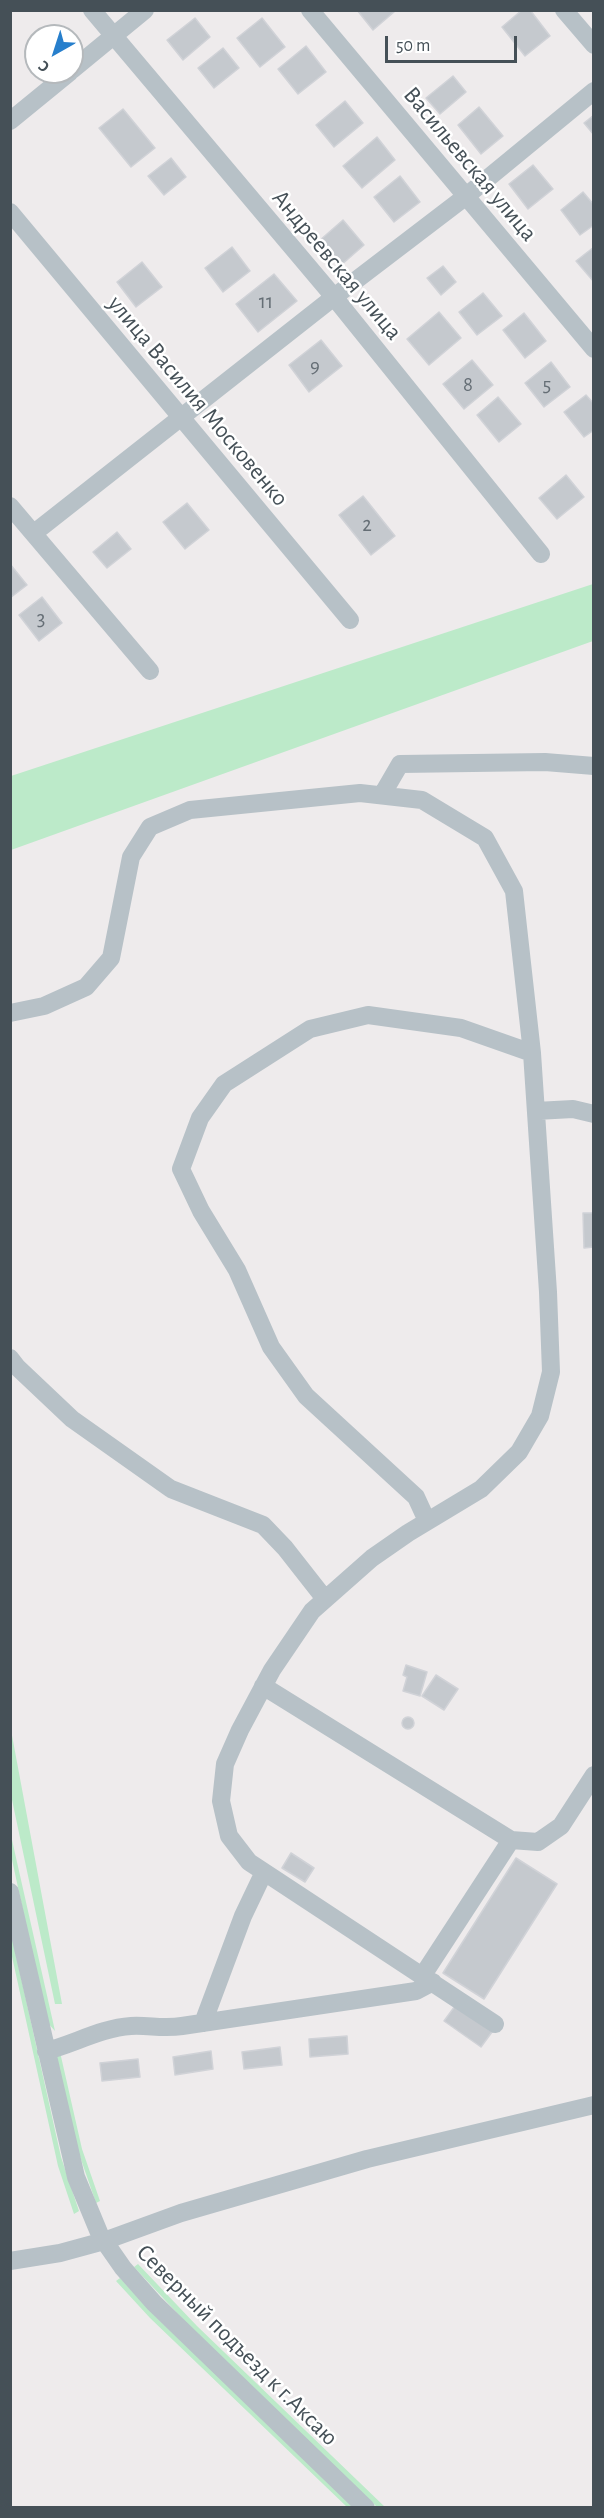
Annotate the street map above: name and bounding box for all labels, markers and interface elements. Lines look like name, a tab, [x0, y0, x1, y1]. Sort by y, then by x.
north arrow	[24, 24, 84, 84]
scale bar	[388, 24, 520, 62]
text: 50 m	[396, 37, 430, 55]
text: С	[35, 57, 52, 75]
street label: Васильевская улица	[397, 81, 543, 247]
street label: Андреевская улица	[266, 184, 408, 346]
house number: 11	[259, 289, 273, 315]
street label: улица Василия Московенко	[102, 290, 294, 512]
house number: 9	[310, 353, 320, 379]
house number: 8	[463, 372, 473, 398]
house number: 5	[543, 372, 551, 398]
house number: 2	[362, 512, 372, 538]
house number: 3	[37, 606, 45, 632]
street label: Северный подъезд к г.Аксаю	[130, 2238, 344, 2452]

